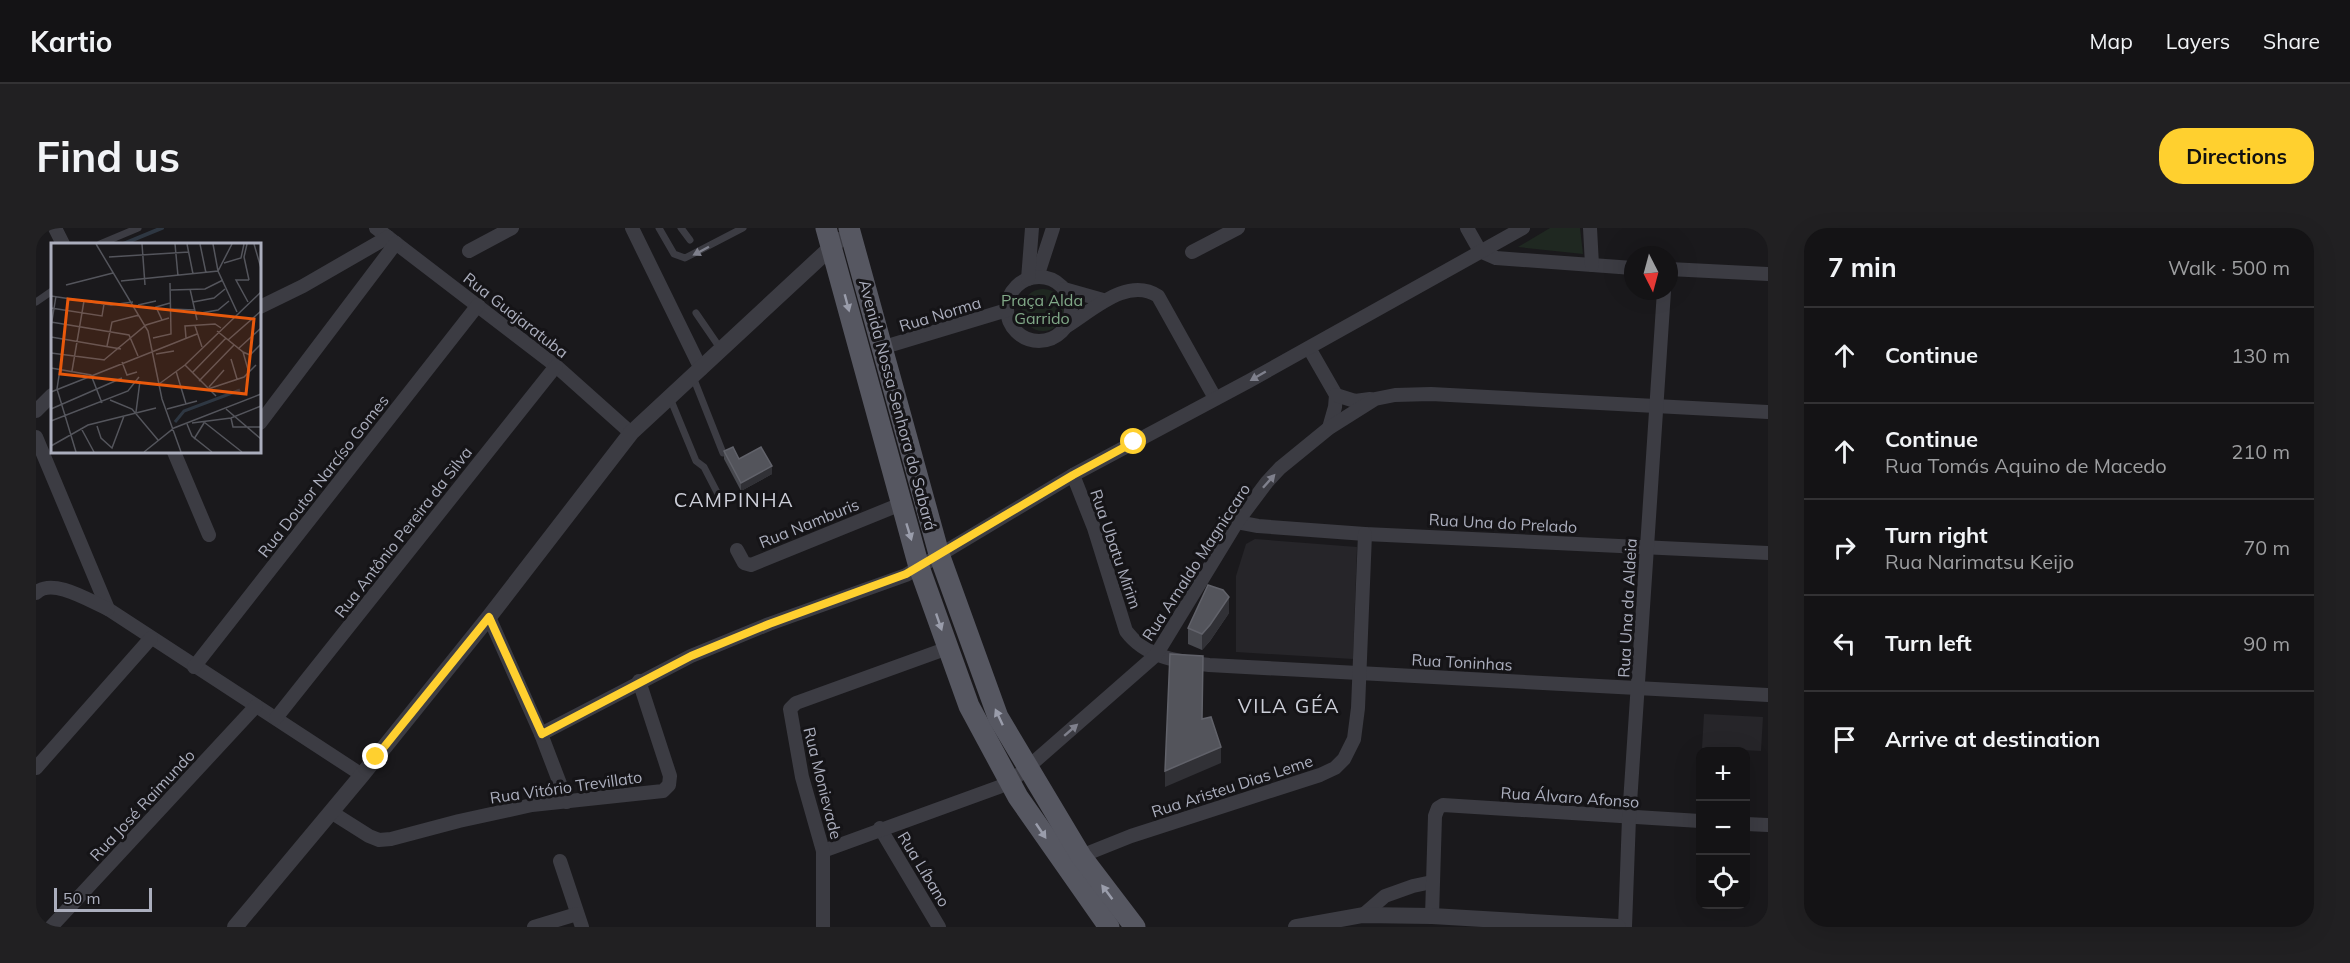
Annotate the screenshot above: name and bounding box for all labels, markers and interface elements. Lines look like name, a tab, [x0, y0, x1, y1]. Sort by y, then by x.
text: Kartio	[30, 24, 112, 59]
text: Map	[2090, 28, 2133, 54]
text: Layers	[2166, 28, 2230, 54]
text: Share	[2263, 28, 2320, 54]
button: Directions	[2159, 128, 2314, 184]
text: Find us	[36, 130, 180, 183]
inset map	[51, 243, 261, 453]
one-way arrow	[692, 246, 709, 256]
north arrow	[1624, 246, 1678, 300]
text: 7 min	[1828, 251, 1897, 284]
text: Walk · 500 m	[2168, 255, 2290, 280]
street label: Rua Guajaratuba	[460, 268, 572, 362]
street label: Avenida Nossa Senhora do Sabará	[855, 277, 941, 533]
park label: Praça Alda Garrido	[1001, 290, 1083, 328]
street label: Rua Norma	[897, 292, 983, 336]
one-way arrow	[843, 294, 852, 312]
icon: ahead	[1828, 339, 1861, 372]
text: Continue	[1885, 341, 1978, 369]
text: 130 m	[2231, 343, 2290, 368]
one-way arrow	[1250, 371, 1266, 382]
street label: Rua Doutor Narcíso Gomes	[253, 391, 393, 561]
text: Continue	[1885, 425, 1978, 453]
route start	[1120, 428, 1146, 454]
icon: ahead	[1828, 435, 1861, 468]
text: 210 m	[2231, 439, 2290, 464]
street label: Rua Antônio Pereira da Silva	[330, 442, 476, 622]
text: Rua Tomás Aquino de Macedo	[1885, 453, 2167, 478]
one-way arrow	[1262, 473, 1276, 488]
street label: Rua Arnaldo Magniccaro	[1138, 480, 1254, 644]
district label: CAMPINHA	[674, 487, 794, 512]
street label: Rua Ubatu Mirim	[1086, 487, 1146, 611]
street label: Rua Namburis	[756, 494, 862, 552]
street label: Rua Una do Prelado	[1428, 509, 1578, 537]
text: Turn right	[1885, 521, 1988, 549]
one-way arrow	[905, 523, 914, 541]
icon: right	[1828, 531, 1861, 564]
text: 70 m	[2243, 535, 2290, 560]
street label: Rua Una da Aldeia	[1613, 538, 1641, 678]
text: Rua Narimatsu Keijo	[1885, 549, 2074, 574]
one-way arrow	[934, 613, 944, 631]
icon: left	[1828, 627, 1861, 660]
text: Turn left	[1885, 629, 1972, 657]
text: 90 m	[2243, 631, 2290, 656]
street label: Rua Toninhas	[1411, 649, 1513, 675]
district label: VILA GÉA	[1238, 693, 1340, 718]
one-way arrow	[995, 709, 1004, 726]
one-way arrow	[1063, 723, 1079, 736]
icon: arrive	[1828, 723, 1861, 756]
street label: Rua Monievade	[799, 725, 847, 841]
text: Arrive at destination	[1885, 725, 2100, 753]
route end	[362, 743, 388, 769]
street label: Rua José Raimundo	[85, 745, 199, 865]
map controls	[1696, 747, 1750, 909]
button: +	[1696, 747, 1750, 801]
street label: Rua Aristeu Dias Leme	[1149, 750, 1315, 822]
street label: Rua Vitório Trevillato	[489, 766, 643, 808]
street label: Rua Álvaro Afonso	[1500, 782, 1640, 812]
button: −	[1696, 801, 1750, 855]
one-way arrow	[1036, 823, 1047, 839]
street label: Rua Líbano	[894, 828, 954, 910]
button: locate	[1696, 855, 1750, 909]
one-way arrow	[1101, 884, 1113, 900]
scale bar	[54, 885, 152, 912]
text: 50 m	[63, 888, 100, 908]

